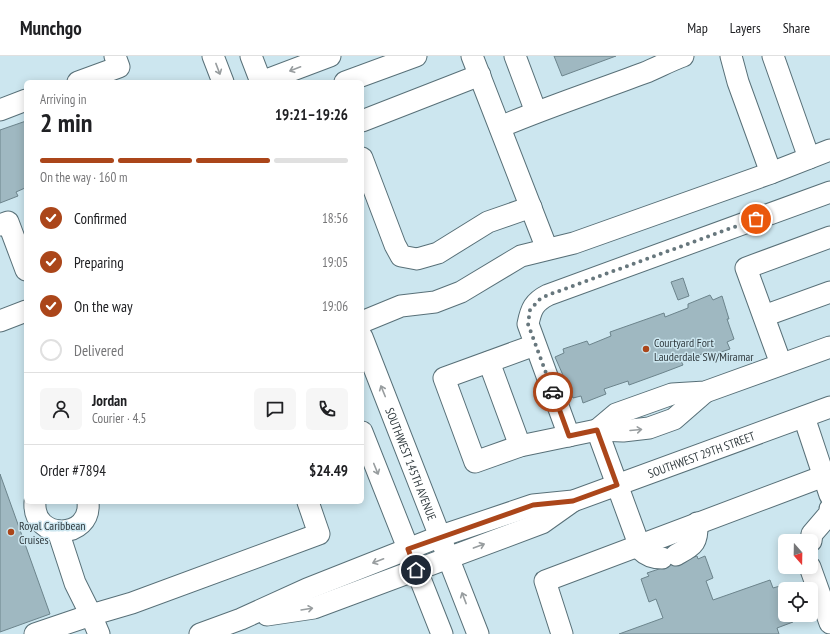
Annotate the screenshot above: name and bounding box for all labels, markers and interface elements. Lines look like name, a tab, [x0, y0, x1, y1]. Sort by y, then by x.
text: Munchgo	[20, 16, 82, 40]
text: Map	[687, 19, 708, 37]
text: Layers	[730, 19, 761, 37]
text: Share	[783, 19, 810, 37]
one-way arrow	[215, 63, 223, 75]
one-way arrow	[289, 66, 302, 73]
text: Arriving in	[40, 91, 87, 108]
text: 19:21–19:26	[275, 105, 348, 124]
text: 2 min	[40, 106, 93, 139]
text: On the way · 160 m	[40, 169, 127, 186]
pin	[739, 202, 773, 236]
icon: check	[40, 207, 62, 229]
icon: bag	[745, 208, 767, 230]
text: Confirmed	[74, 209, 127, 228]
text: 18:56	[322, 210, 348, 227]
icon: check	[40, 251, 62, 273]
text: Preparing	[74, 253, 124, 272]
text: 19:05	[322, 254, 348, 271]
icon: check	[40, 295, 62, 317]
text: On the way	[74, 297, 133, 316]
text: 19:06	[322, 298, 348, 315]
place label: Courtyard Fort Lauderdale SW/Miramar	[654, 335, 754, 364]
text: Delivered	[74, 341, 124, 360]
marker: Courtyard Fort Lauderdale SW/Miramar	[641, 344, 651, 354]
courier	[533, 372, 573, 412]
icon: car	[542, 381, 564, 403]
one-way arrow	[379, 385, 387, 397]
button: person	[40, 388, 82, 430]
button: chat	[254, 388, 296, 430]
button: phone	[306, 388, 348, 430]
text: Jordan	[92, 391, 127, 410]
street label: SOUTHWEST 145TH AVENUE	[383, 405, 440, 522]
text: Courier · 4.5	[92, 410, 146, 427]
one-way arrow	[629, 426, 642, 433]
street label: SOUTHWEST 29TH STREET	[646, 427, 757, 481]
text: Order #7894	[40, 461, 106, 480]
text: $24.49	[309, 461, 348, 480]
one-way arrow	[373, 462, 381, 474]
place label: Royal Caribbean Cruises	[19, 518, 85, 547]
marker: Royal Caribbean Cruises	[6, 527, 16, 537]
north arrow	[778, 534, 818, 574]
map controls	[778, 534, 818, 622]
one-way arrow	[473, 542, 485, 550]
pin	[399, 553, 433, 587]
one-way arrow	[373, 557, 385, 565]
icon: home	[405, 559, 427, 581]
button: locate	[778, 582, 818, 622]
one-way arrow	[460, 592, 468, 604]
one-way arrow	[301, 605, 314, 613]

